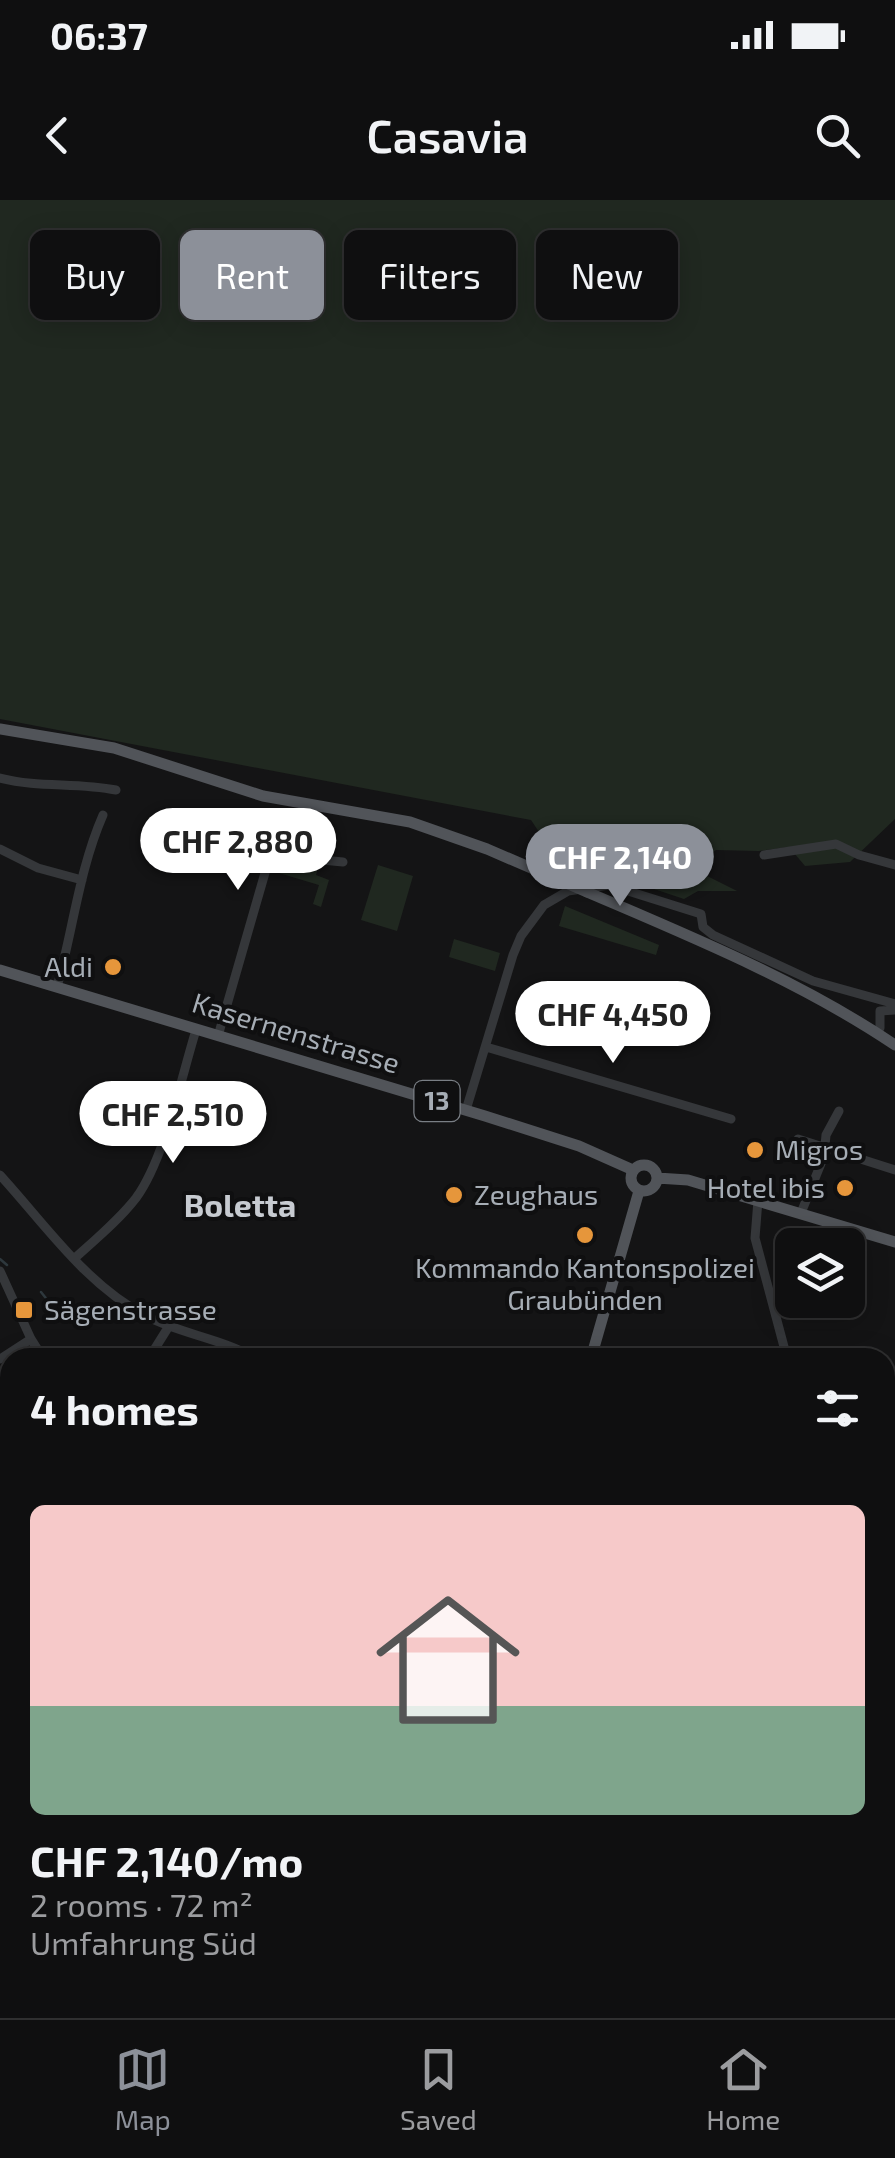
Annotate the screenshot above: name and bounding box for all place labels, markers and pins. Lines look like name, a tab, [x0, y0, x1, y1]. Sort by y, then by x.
pin: CHF 2,880	[124, 808, 352, 893]
pin: CHF 2,140	[506, 824, 734, 909]
place label: Aldi	[44, 949, 93, 983]
marker: Aldi	[102, 956, 124, 978]
pin: CHF 4,450	[499, 981, 727, 1066]
pin: CHF 2,510	[59, 1081, 287, 1166]
place label: Migros	[775, 1132, 863, 1166]
marker: Migros	[744, 1139, 766, 1161]
place label: Hotel ibis	[707, 1170, 825, 1204]
place label: Zeughaus	[474, 1177, 598, 1211]
marker: Hotel ibis	[834, 1177, 856, 1199]
marker: Zeughaus	[443, 1184, 465, 1206]
marker: Kommando Kantonspolizei Graubünden	[574, 1224, 596, 1246]
place label: Kommando Kantonspolizei Graubünden	[415, 1250, 755, 1316]
place label: Sägenstrasse	[44, 1292, 217, 1326]
marker: Sägenstrasse	[13, 1299, 35, 1321]

